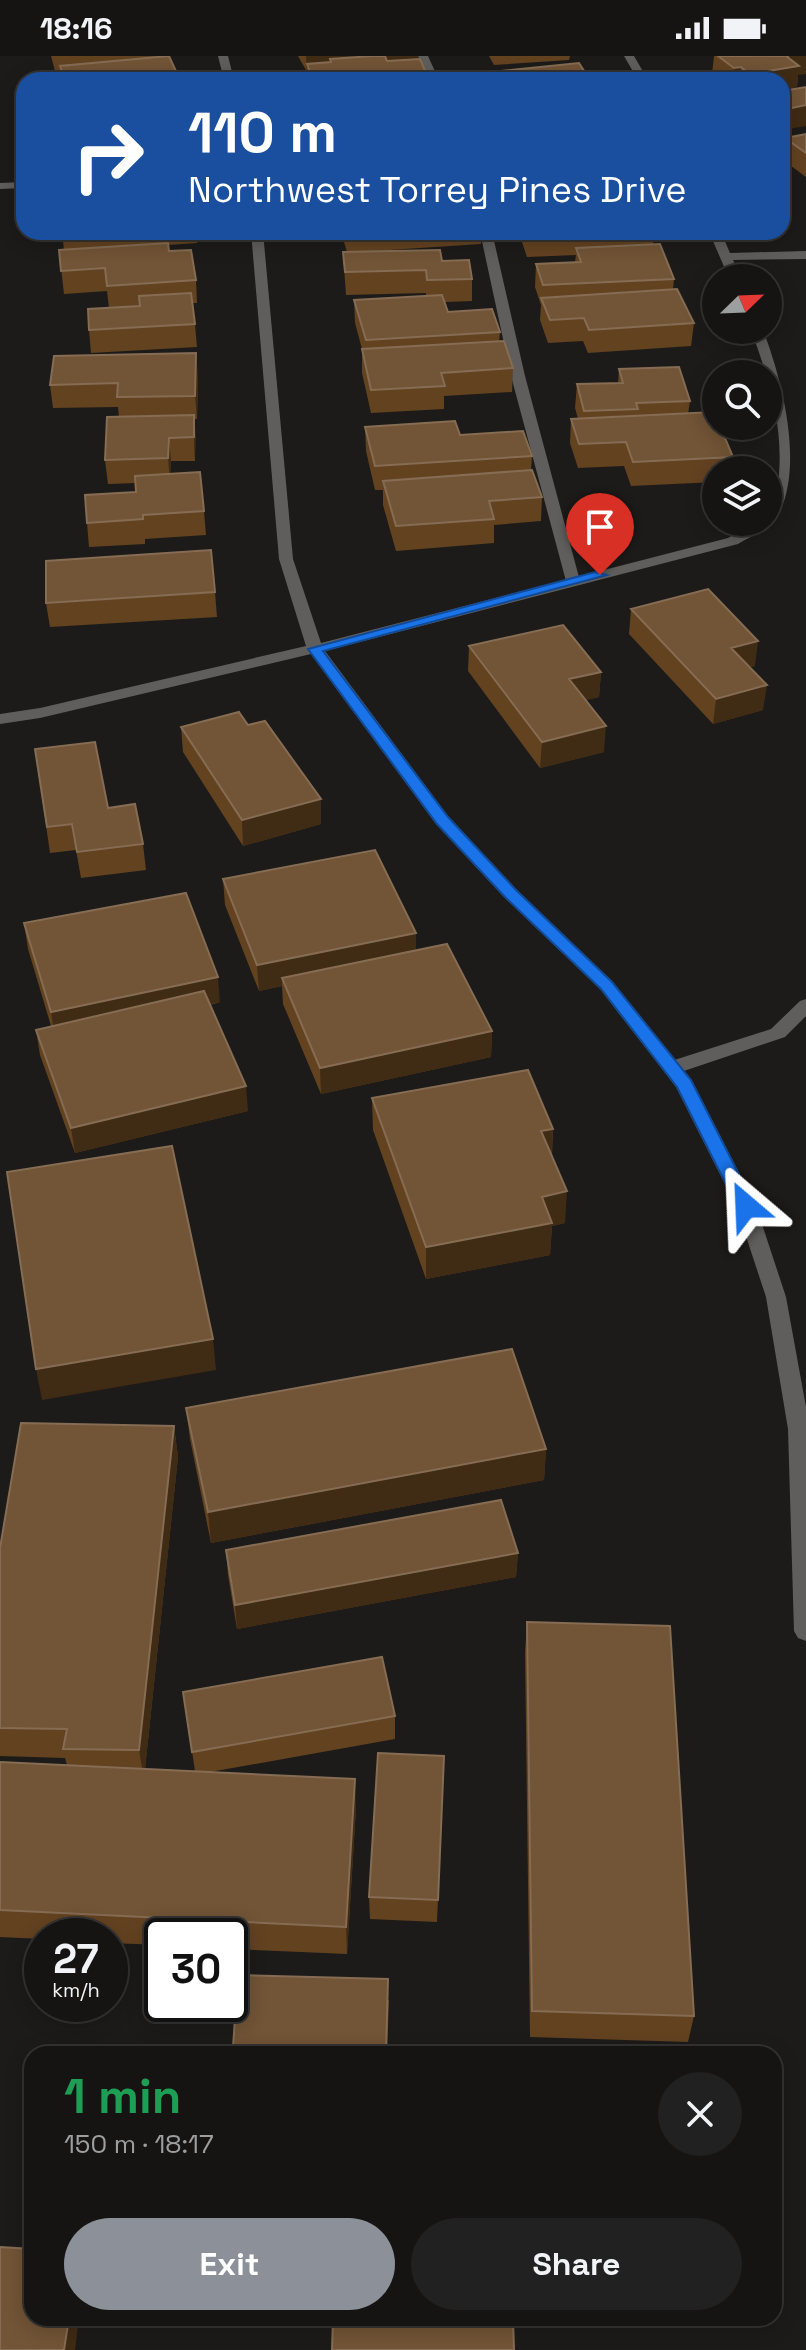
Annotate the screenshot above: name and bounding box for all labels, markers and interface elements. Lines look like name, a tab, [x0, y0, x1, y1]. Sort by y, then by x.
text: 18:16	[40, 9, 113, 48]
text: 110 m	[188, 97, 337, 168]
icon: right	[56, 104, 160, 208]
text: Northwest Torrey Pines Drive	[188, 167, 687, 213]
north arrow	[702, 264, 782, 344]
map controls	[702, 264, 782, 536]
button: search	[702, 360, 782, 440]
button: layers	[702, 456, 782, 536]
pin	[566, 493, 634, 575]
icon: arrive	[578, 505, 622, 549]
position arrow	[704, 1164, 788, 1248]
speed limit sign: 30	[144, 1918, 248, 2022]
text: 27	[53, 1934, 99, 1985]
text: km/h	[52, 1977, 100, 2003]
text: 1 min	[64, 2066, 181, 2127]
button: close	[658, 2072, 742, 2156]
text: 150 m · 18:17	[64, 2127, 214, 2161]
button: Exit	[64, 2218, 395, 2310]
button: Share	[411, 2218, 742, 2310]

